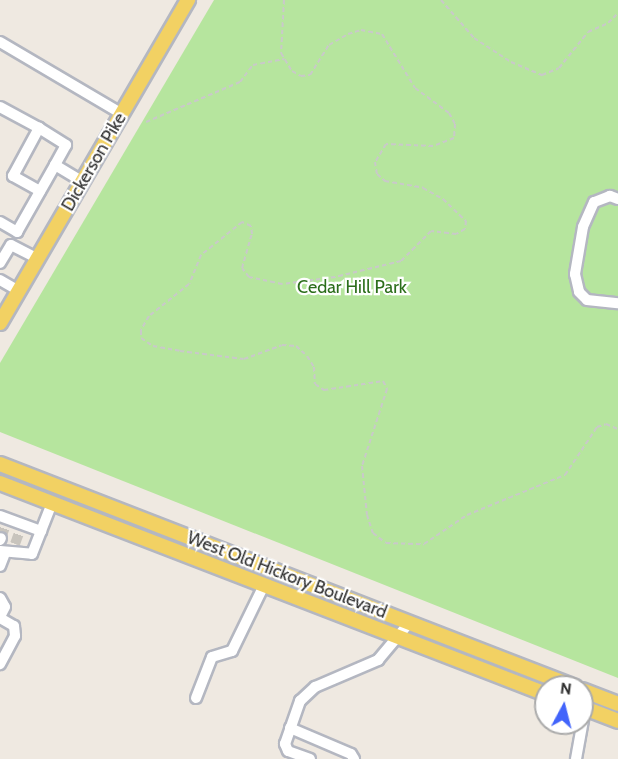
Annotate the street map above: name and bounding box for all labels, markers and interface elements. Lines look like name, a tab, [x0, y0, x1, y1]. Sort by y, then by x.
street label: Dickerson Pike	[57, 109, 131, 215]
park label: Cedar Hill Park	[297, 276, 407, 298]
street label: West Old Hickory Boulevard	[184, 527, 390, 623]
north arrow	[534, 675, 594, 735]
text: N	[559, 679, 573, 699]

